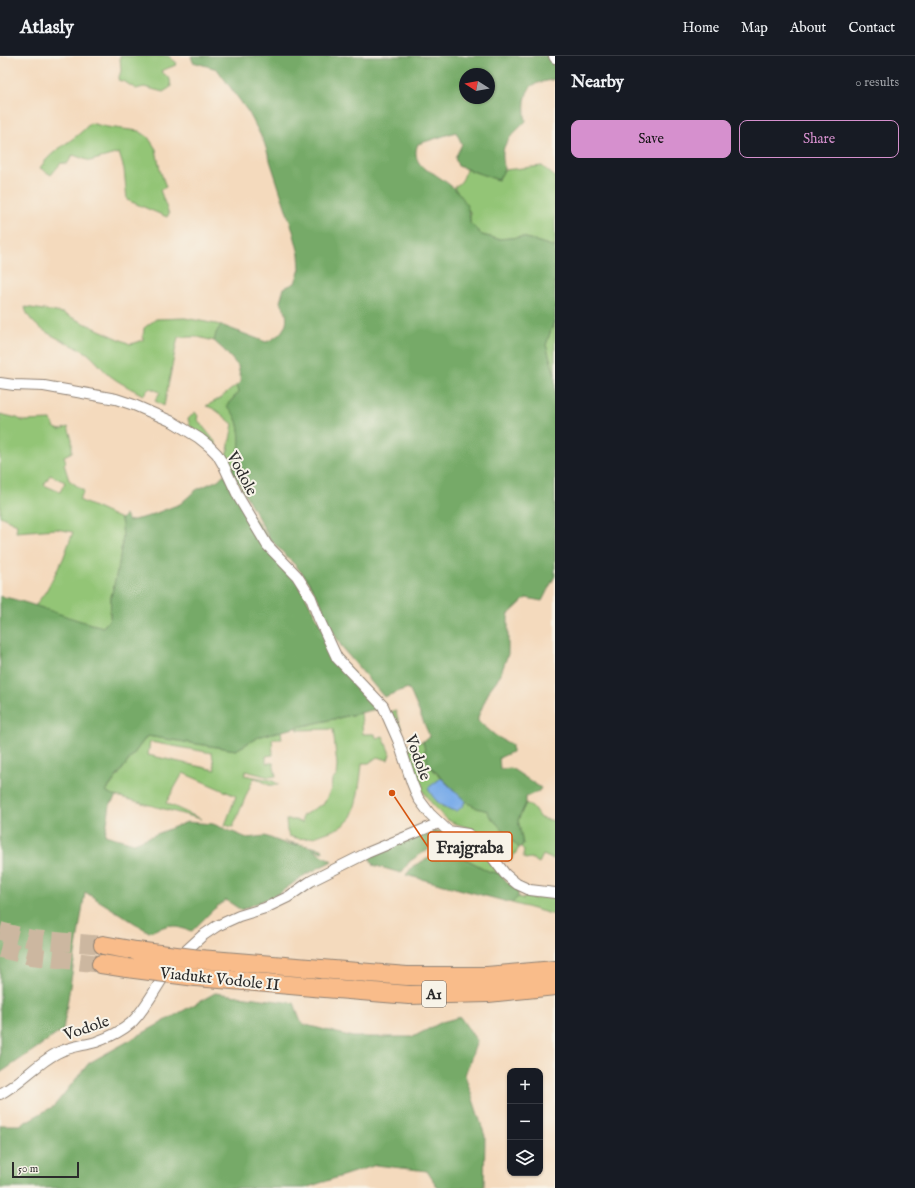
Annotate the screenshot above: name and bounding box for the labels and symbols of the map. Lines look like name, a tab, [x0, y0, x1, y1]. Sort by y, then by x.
north arrow	[459, 68, 495, 104]
street label: Vodole	[221, 448, 261, 499]
street label: Vodole	[399, 731, 435, 783]
callout: Frajgraba	[428, 832, 512, 861]
text: Frajgraba	[436, 838, 504, 859]
street label: Viadukt Vodole II	[158, 964, 281, 996]
road number: A1	[422, 981, 446, 1007]
street label: Vodole	[60, 1012, 112, 1046]
scale bar	[12, 1160, 79, 1179]

